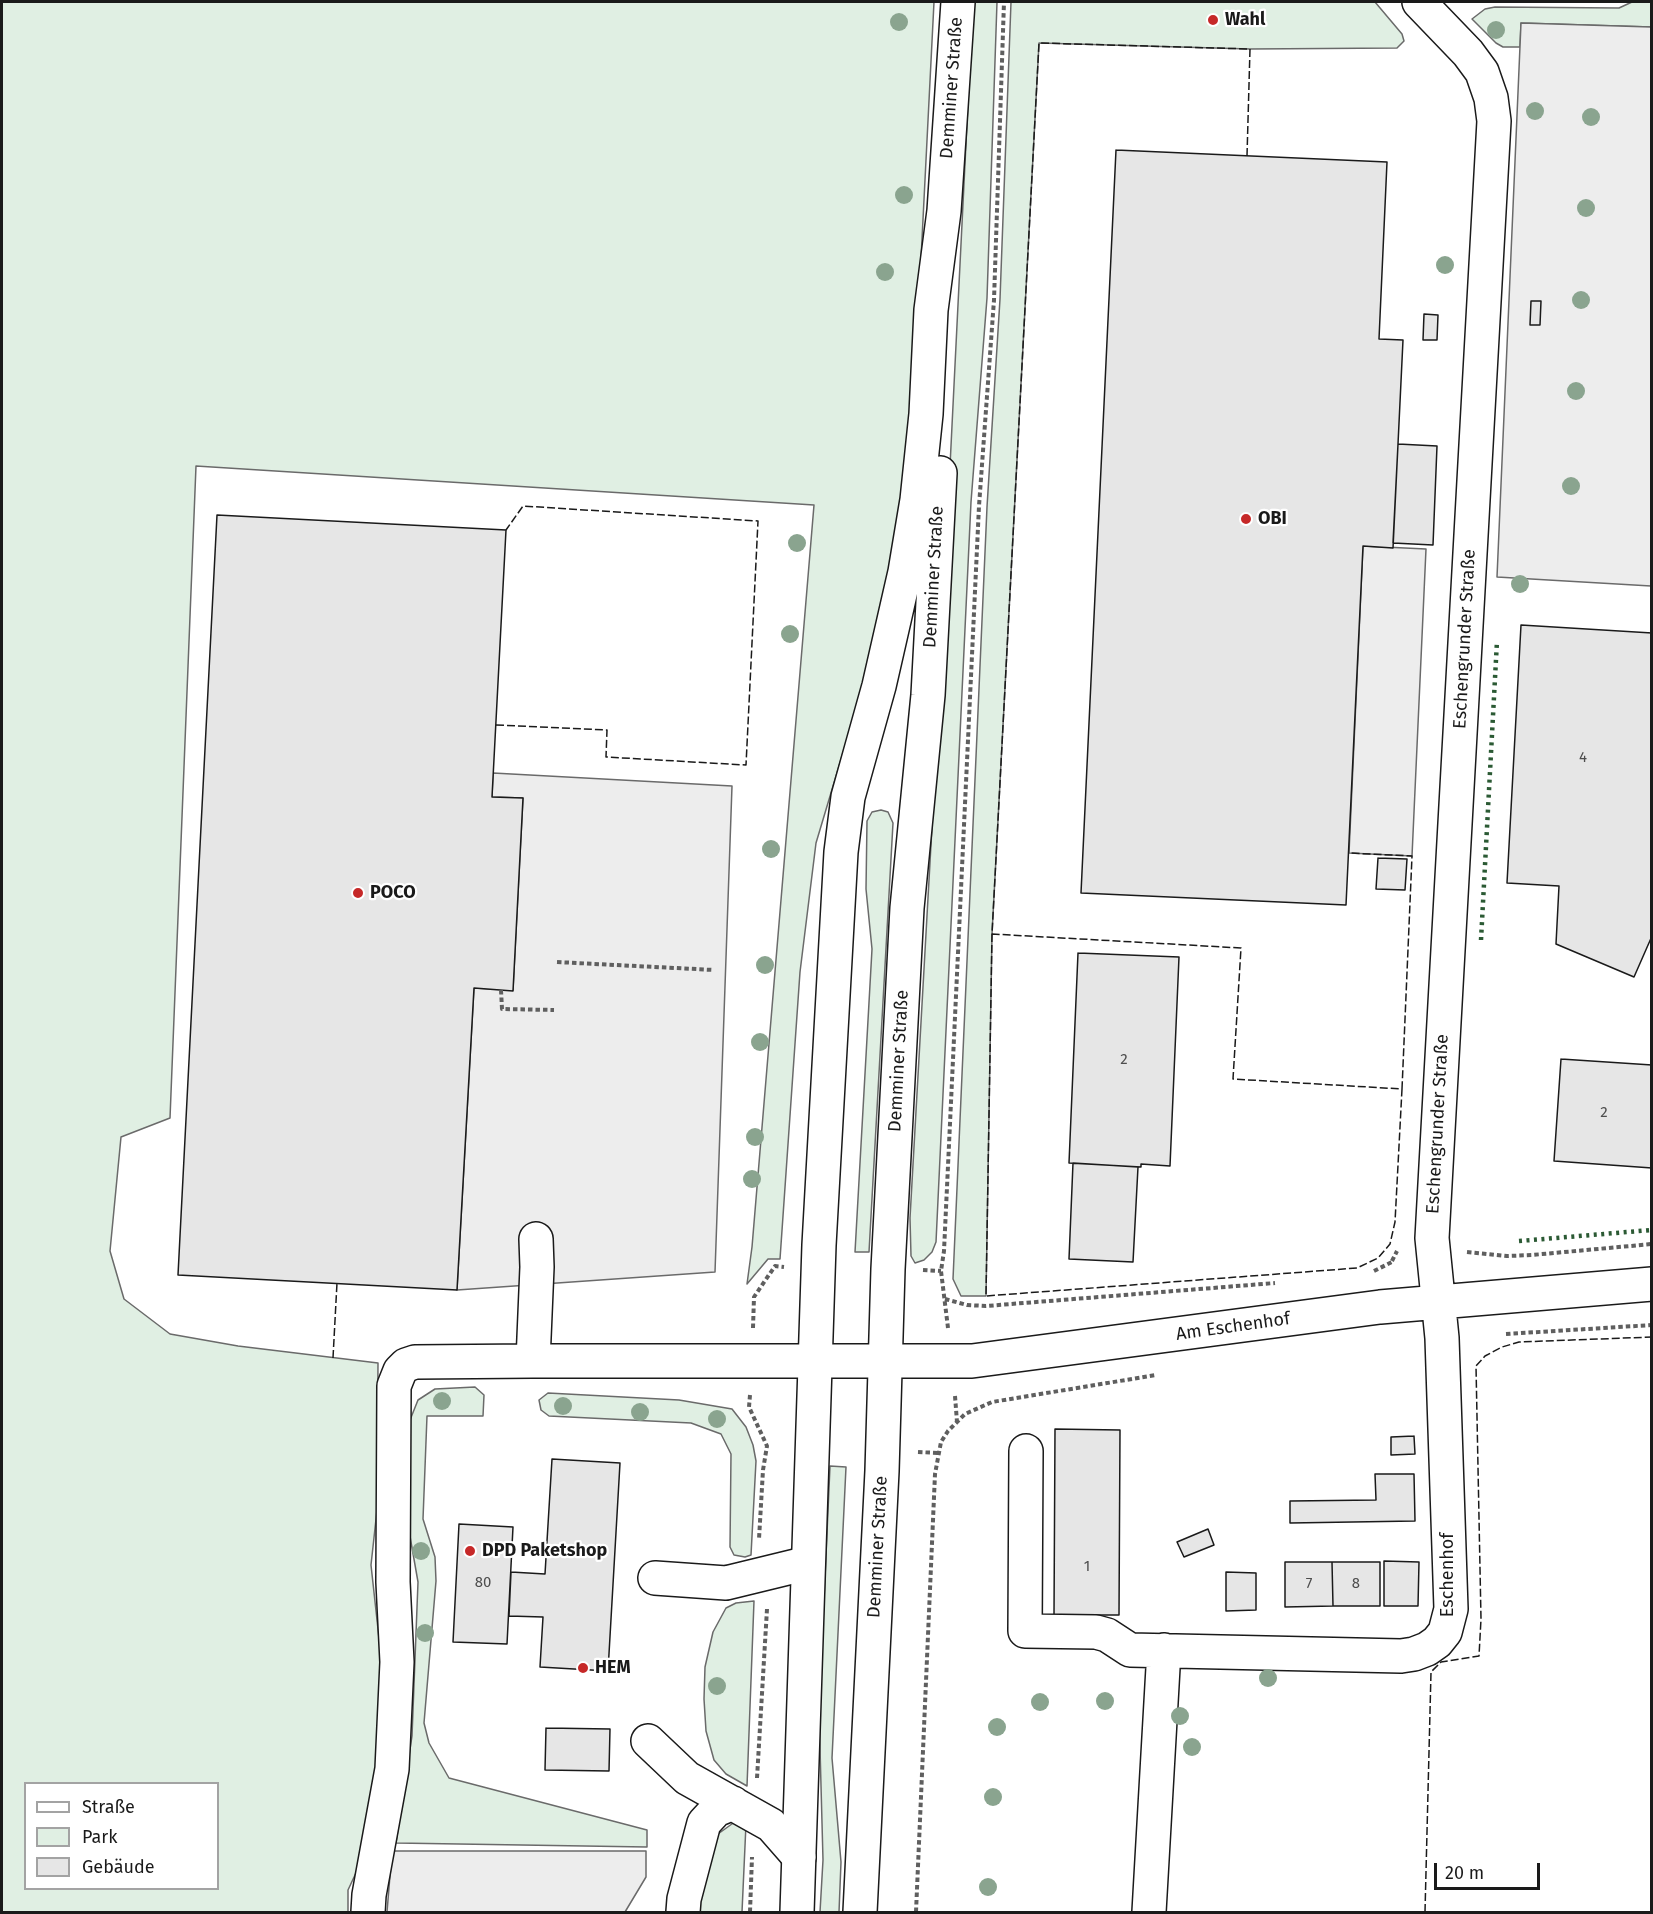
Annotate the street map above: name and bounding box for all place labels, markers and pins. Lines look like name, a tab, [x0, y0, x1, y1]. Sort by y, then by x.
place label: Wahl	[1225, 9, 1265, 31]
marker: Wahl	[1206, 13, 1220, 27]
place label: OBI	[1258, 508, 1287, 530]
marker: OBI	[1239, 512, 1253, 526]
place label: POCO	[370, 882, 416, 904]
marker: POCO	[351, 886, 365, 900]
place label: DPD Paketshop	[482, 1540, 607, 1562]
marker: DPD Paketshop	[463, 1544, 477, 1558]
place label: HEM	[595, 1657, 631, 1679]
marker: HEM	[576, 1661, 590, 1675]

